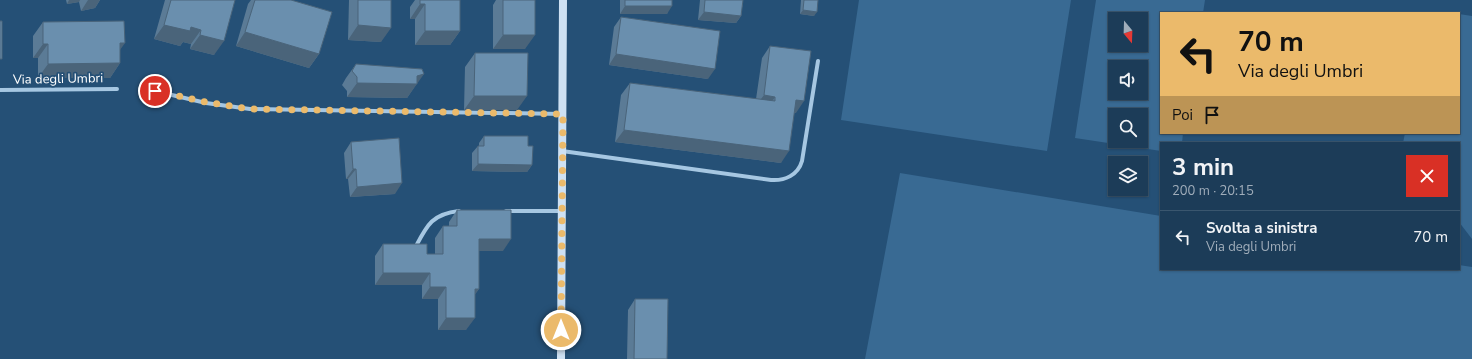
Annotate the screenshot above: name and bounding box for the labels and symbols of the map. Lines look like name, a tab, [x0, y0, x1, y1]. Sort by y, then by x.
north arrow	[1108, 12, 1148, 52]
street label: Via degli Umbri	[12, 69, 103, 89]
pin	[138, 74, 172, 108]
position arrow	[540, 309, 582, 351]

